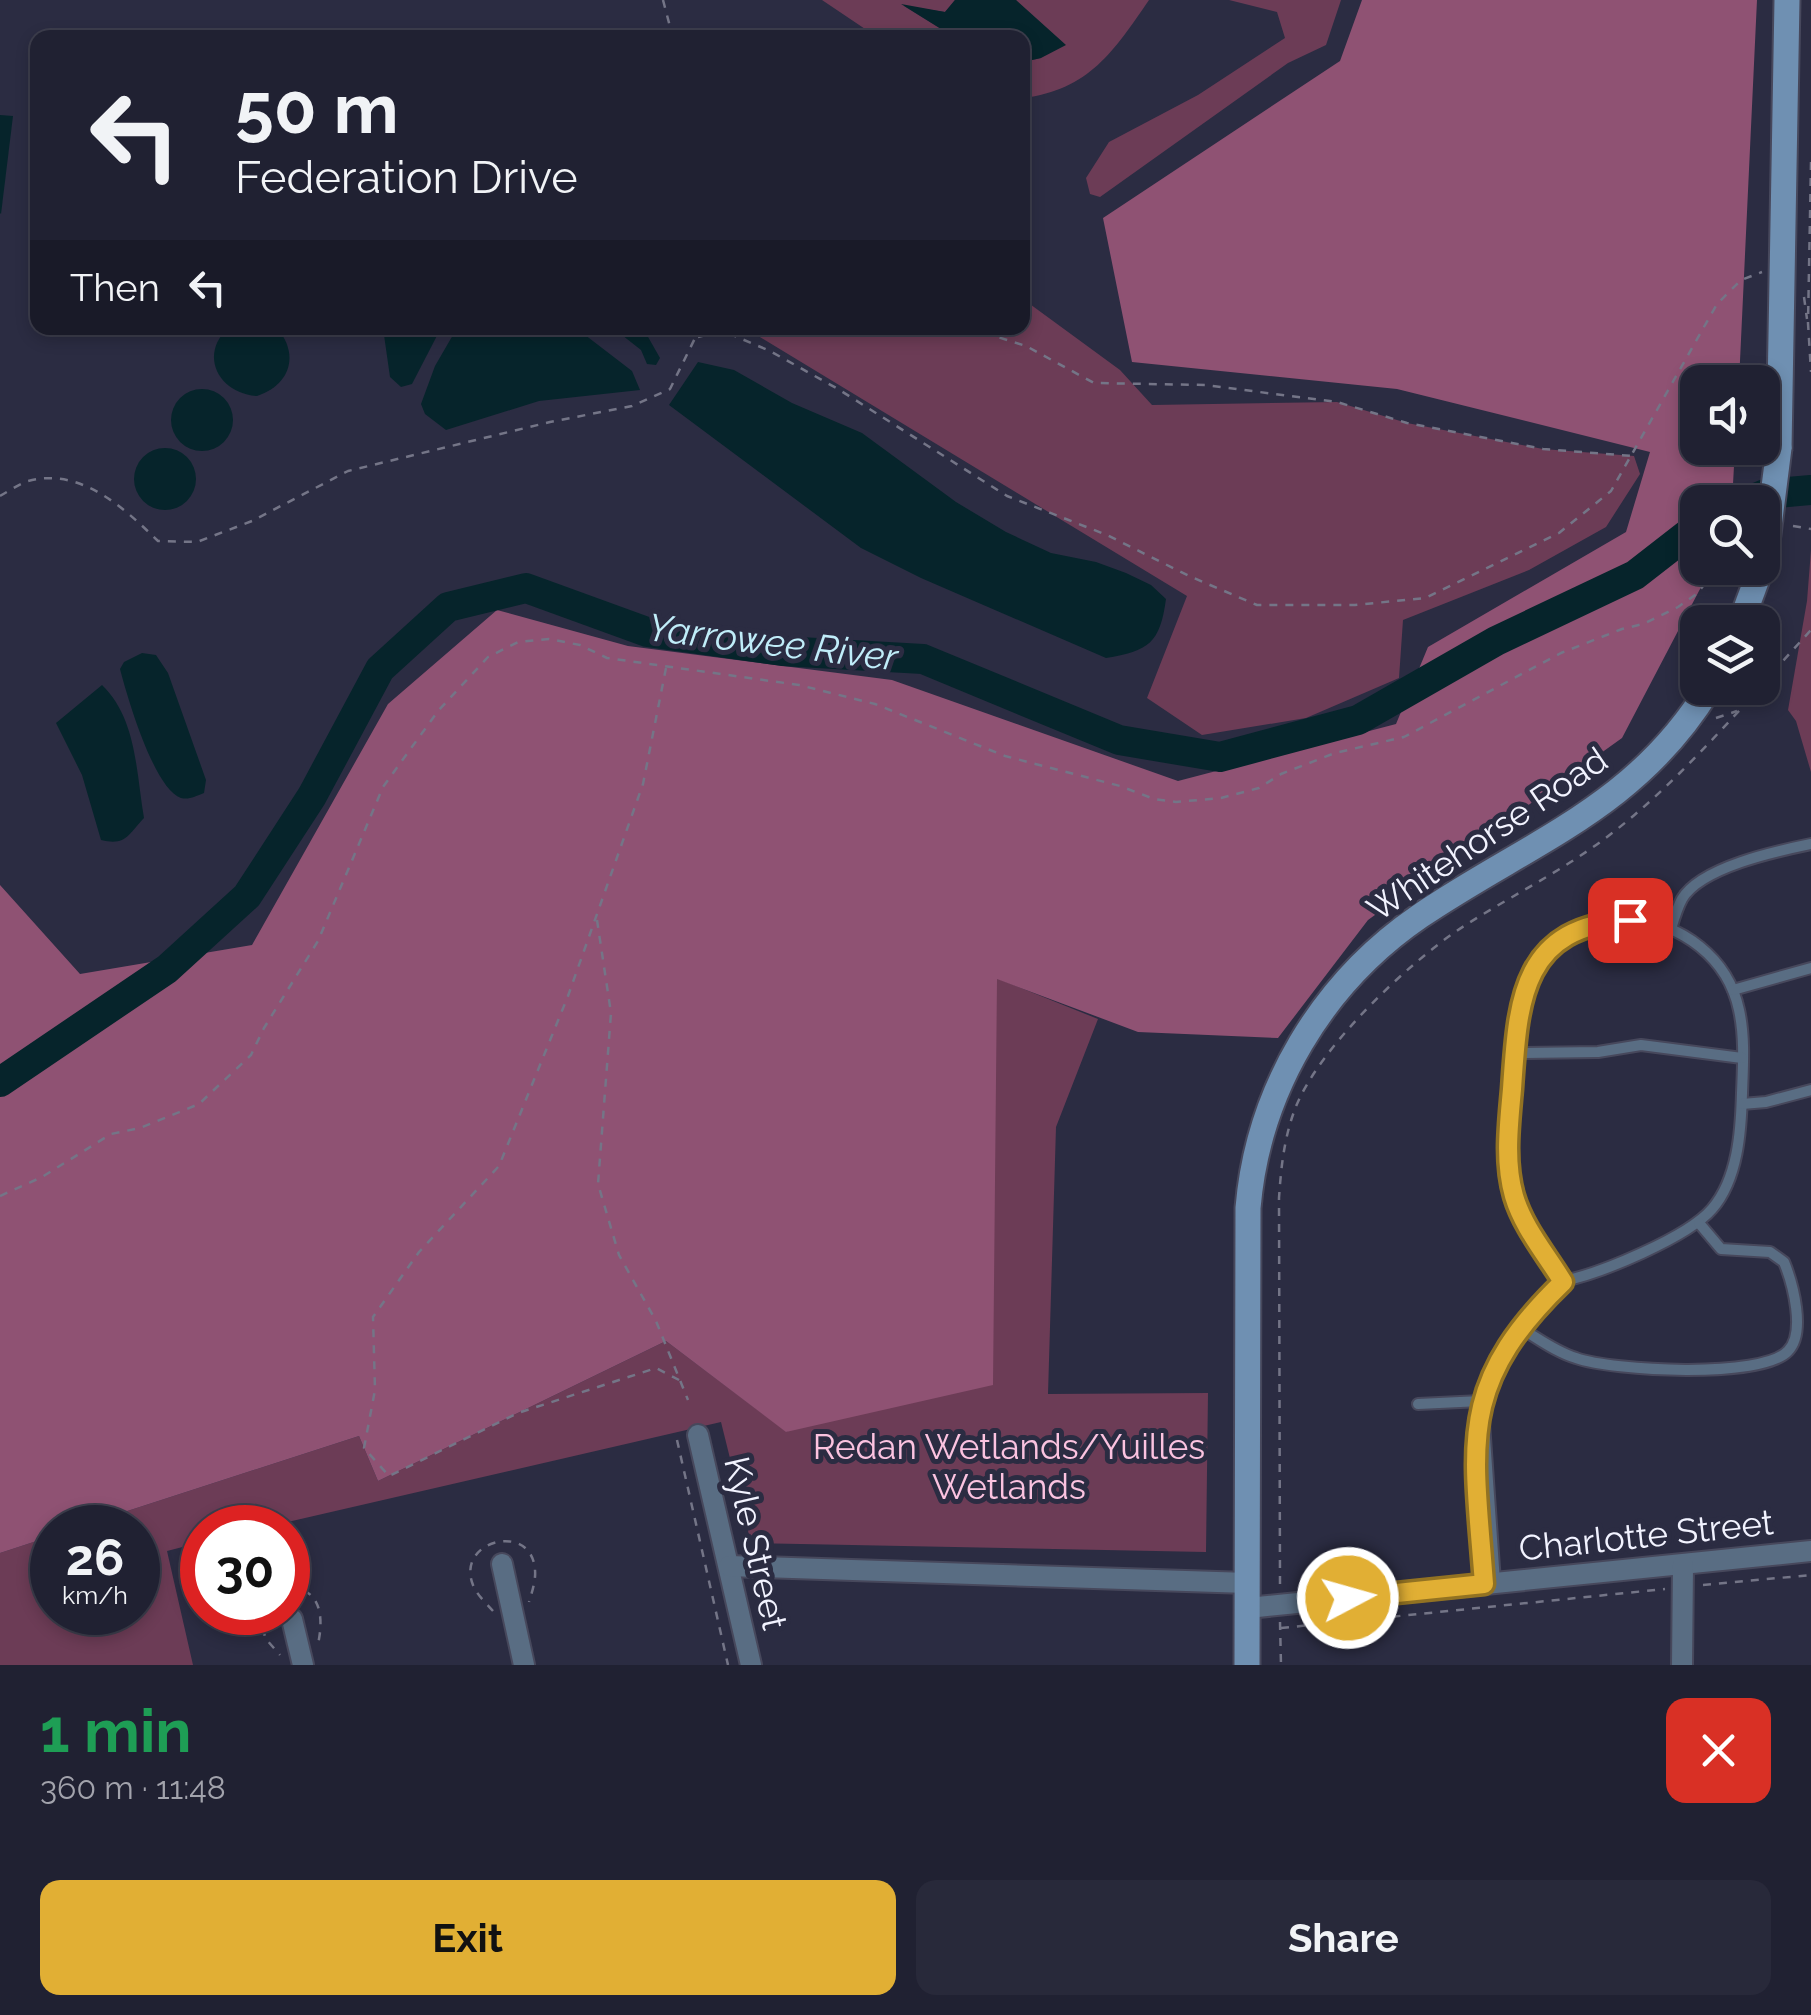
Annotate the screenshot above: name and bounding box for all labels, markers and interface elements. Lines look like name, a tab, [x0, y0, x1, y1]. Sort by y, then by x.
text: 50 m	[235, 67, 399, 149]
icon: left	[70, 70, 200, 200]
text: Federation Drive	[235, 151, 578, 204]
icon: left	[180, 260, 235, 315]
text: Then	[70, 265, 160, 310]
map controls	[1680, 365, 1780, 705]
button: sound	[1680, 365, 1780, 465]
button: search	[1680, 485, 1780, 585]
water label: Yarrowee River	[646, 604, 902, 680]
button: layers	[1680, 605, 1780, 705]
street label: Whitehorse Road	[1359, 739, 1615, 929]
pin	[1588, 878, 1673, 963]
icon: arrive	[1603, 893, 1658, 948]
park label: Redan Wetlands/Yuilles Wetlands	[813, 1426, 1205, 1507]
street label: Kyle Street	[716, 1453, 796, 1634]
street label: Charlotte Street	[1517, 1501, 1775, 1569]
speed limit sign: 30	[180, 1505, 310, 1635]
text: 26	[66, 1528, 124, 1587]
position arrow	[1296, 1546, 1400, 1650]
text: km/h	[62, 1580, 128, 1610]
text: 1 min	[40, 1696, 191, 1766]
button: close	[1666, 1698, 1771, 1803]
text: 360 m · 11:48	[40, 1769, 226, 1806]
button: Exit	[40, 1880, 896, 1995]
button: Share	[916, 1880, 1771, 1995]

